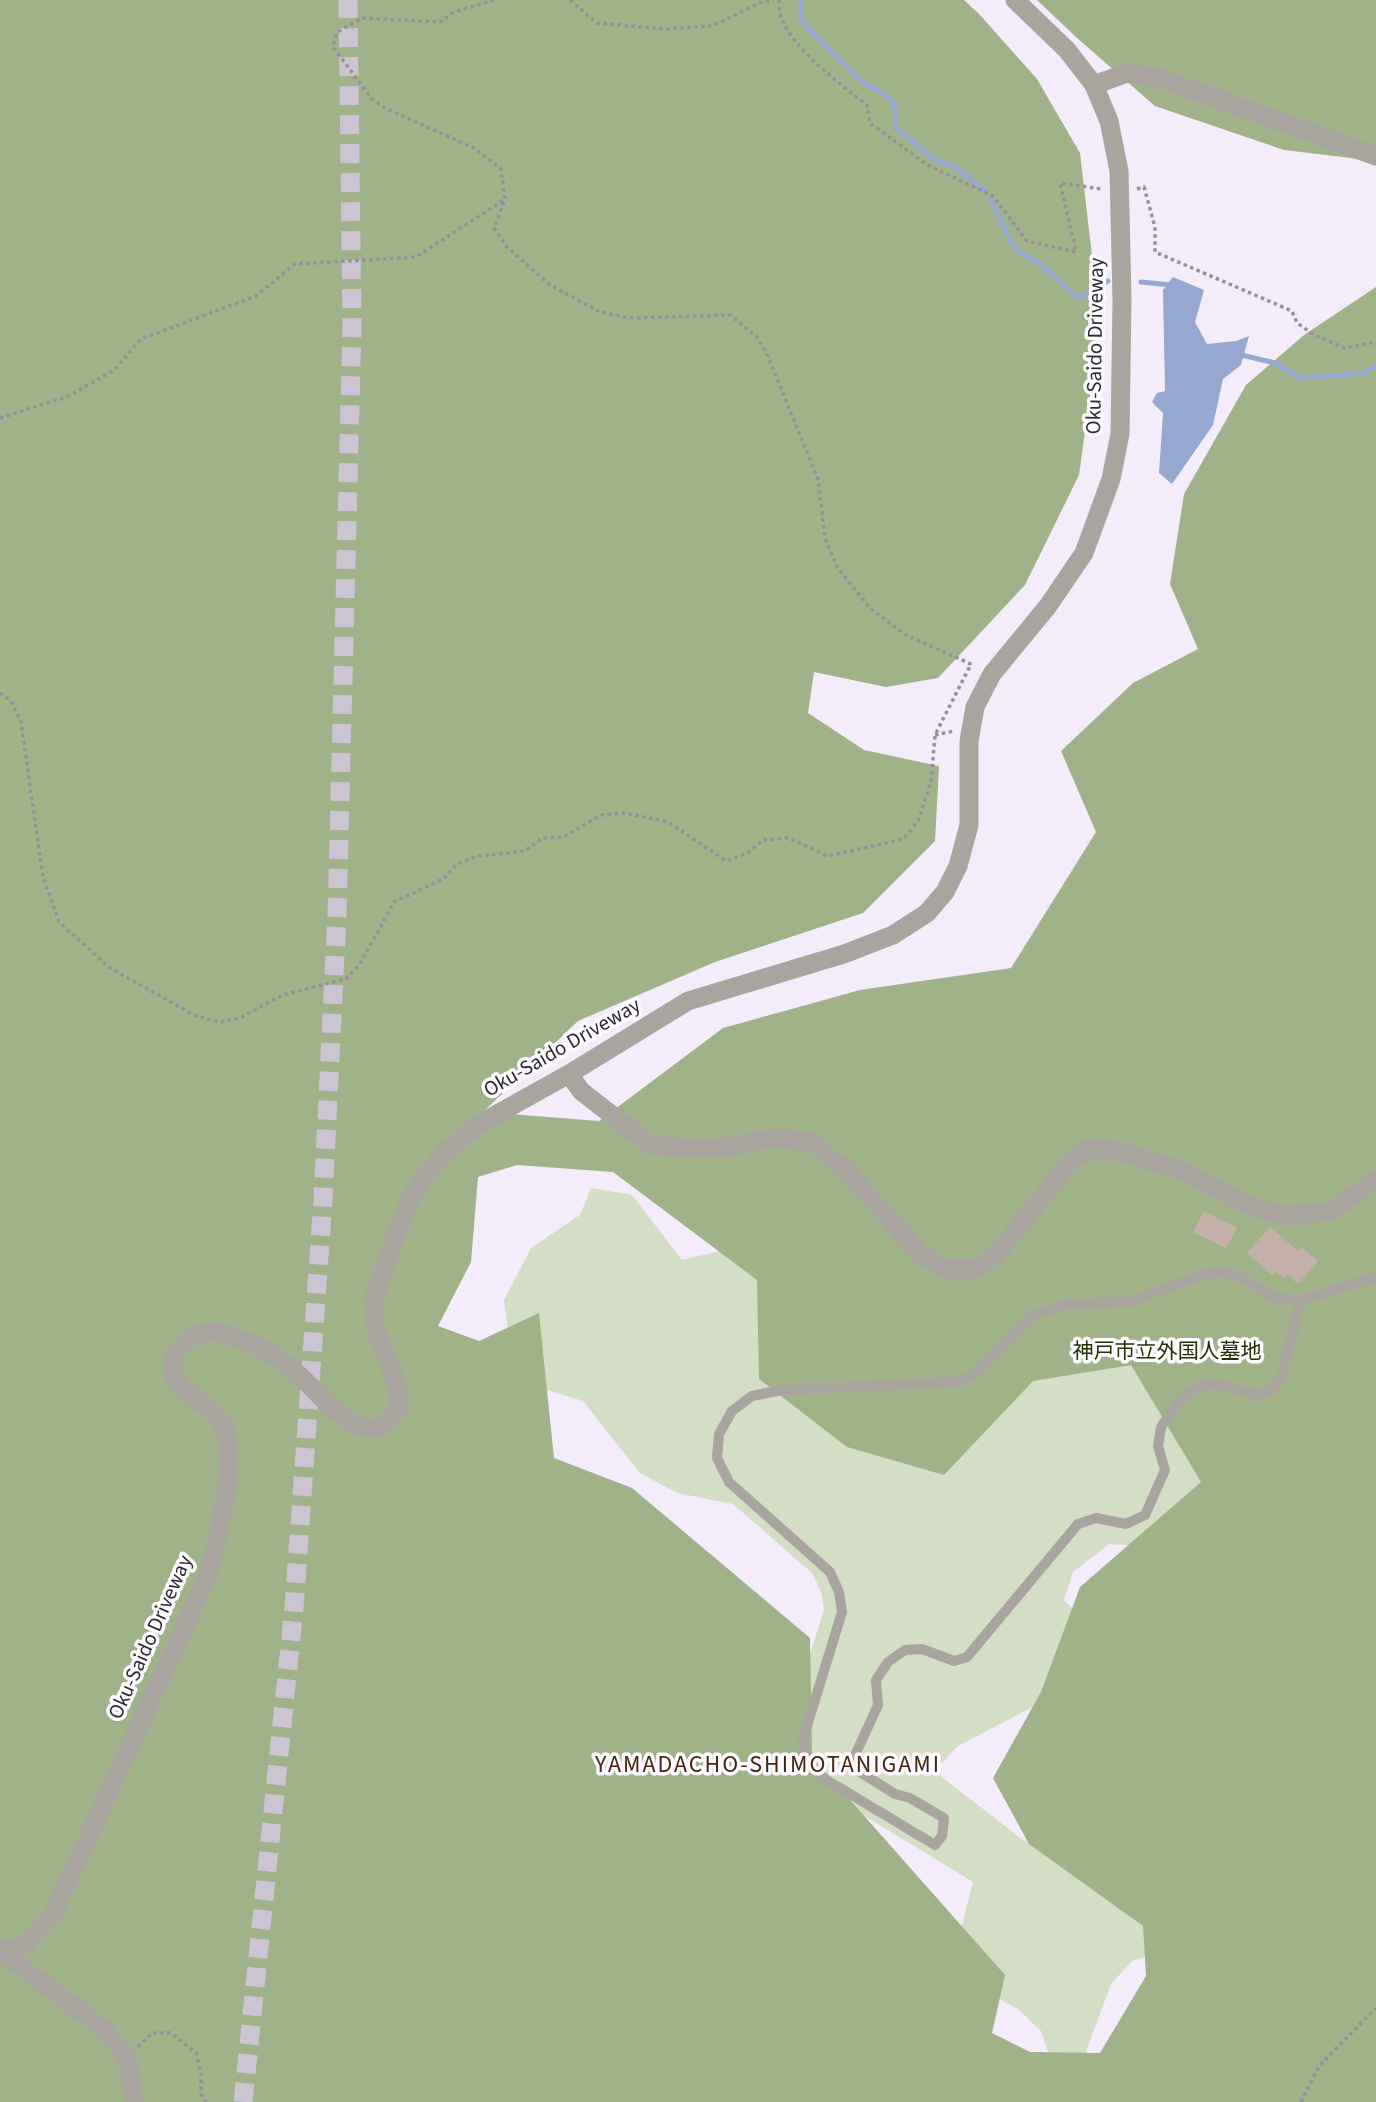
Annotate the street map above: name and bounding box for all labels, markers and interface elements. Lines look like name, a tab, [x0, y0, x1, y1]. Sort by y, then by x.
street label: Oku-Saido Driveway	[1083, 257, 1111, 435]
street label: Oku-Saido Driveway	[480, 994, 646, 1104]
park label: 神戸市立外国人墓地	[1073, 1340, 1261, 1366]
street label: Oku-Saido Driveway	[105, 1552, 199, 1724]
district label: YAMADACHO-SHIMOTANIGAMI	[598, 1753, 938, 1781]

